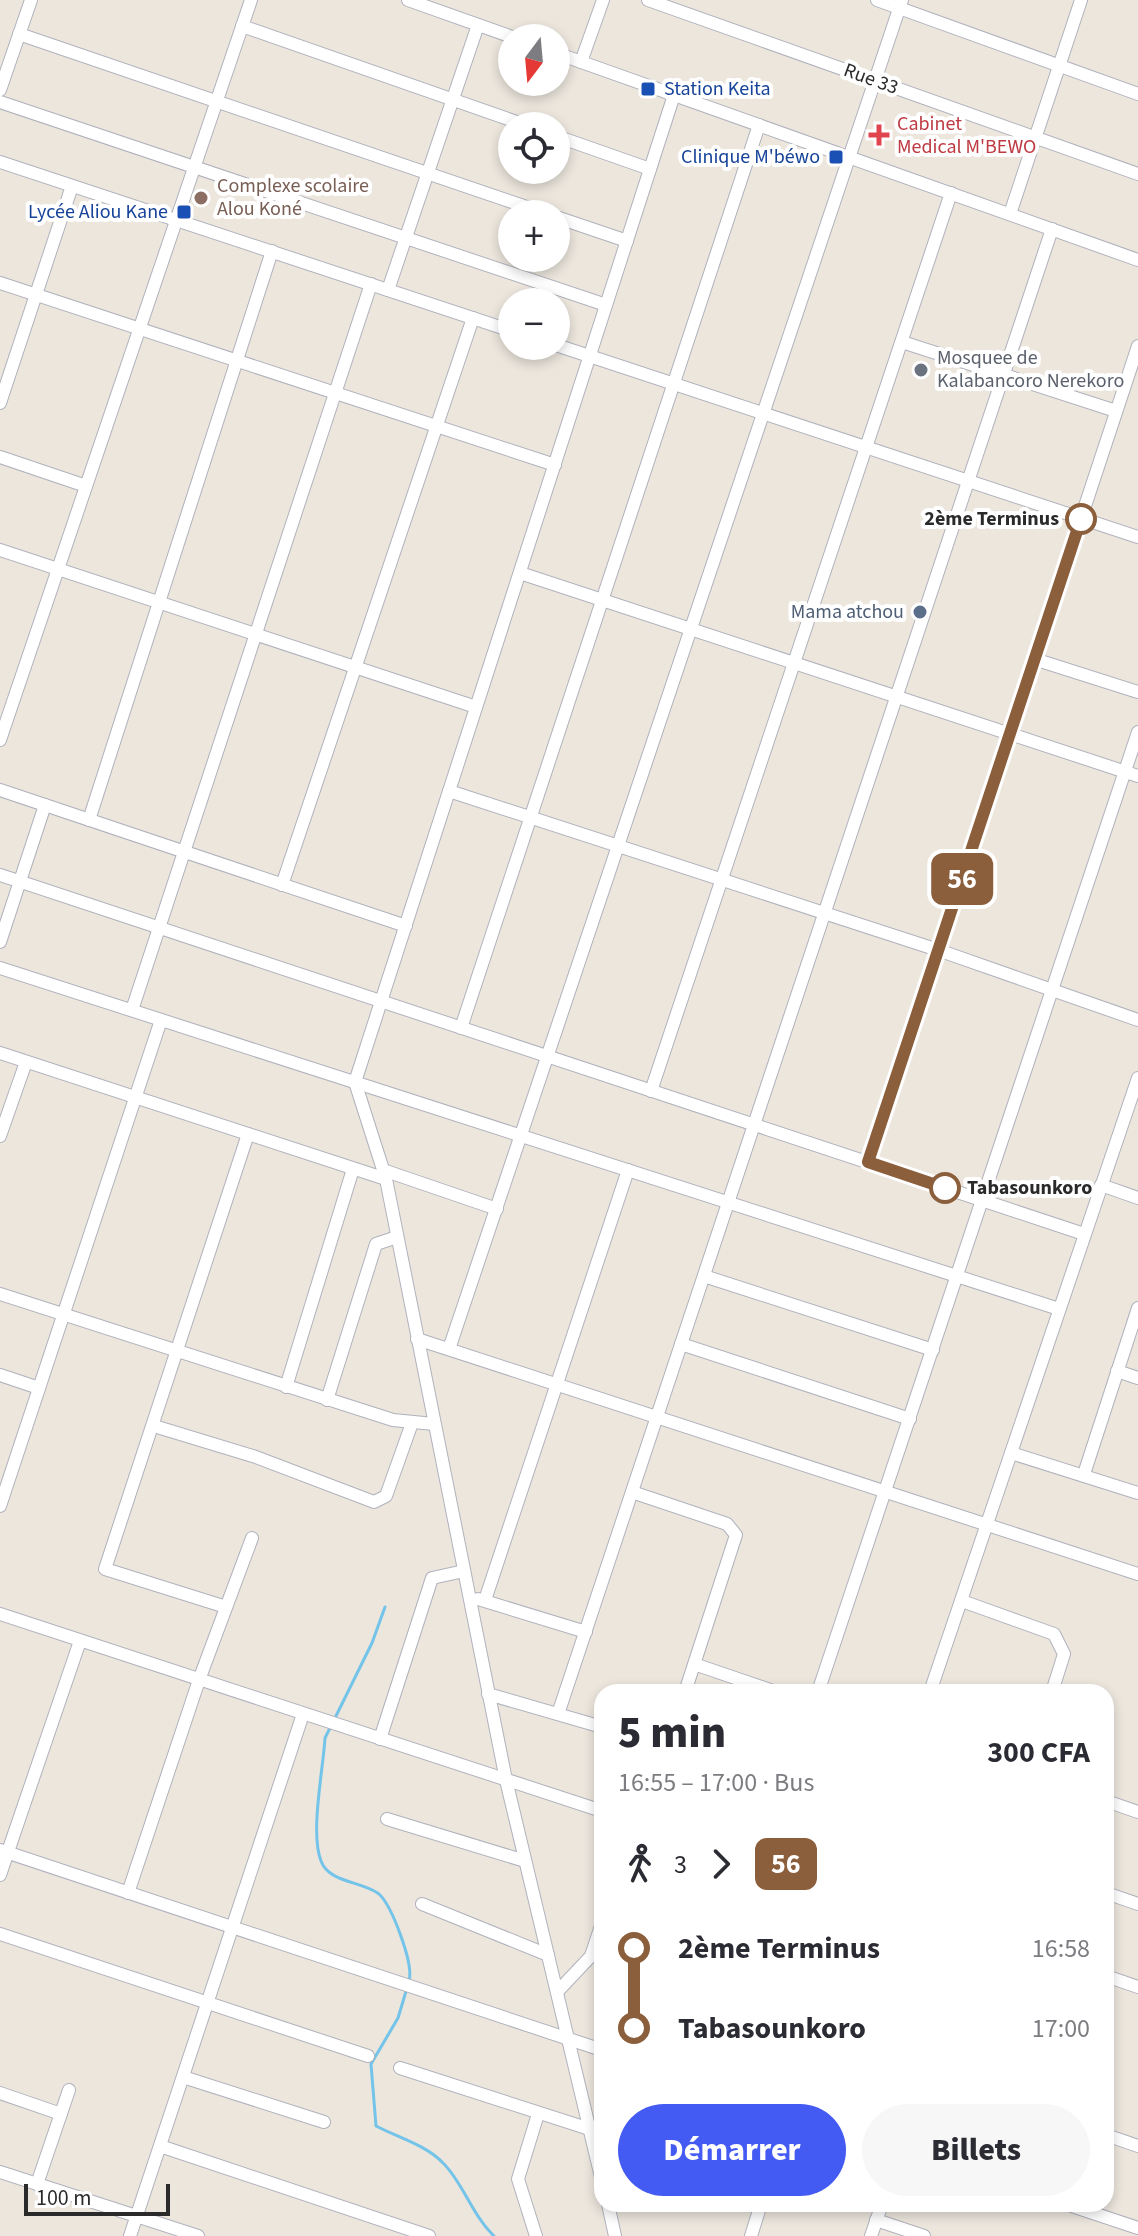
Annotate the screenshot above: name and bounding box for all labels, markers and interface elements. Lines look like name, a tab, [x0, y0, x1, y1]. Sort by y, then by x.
north arrow	[498, 24, 570, 96]
map controls	[498, 24, 570, 360]
street label: Rue 33	[840, 56, 902, 102]
place label: Station Keita	[664, 75, 771, 103]
marker: Station Keita	[639, 80, 657, 98]
place label: Cabinet Medical M'BEWO	[897, 110, 1036, 161]
button: locate	[498, 112, 570, 184]
marker: Cabinet Medical M'BEWO	[868, 124, 890, 146]
place label: Clinique M'béwo	[681, 143, 820, 171]
marker: Clinique M'béwo	[827, 148, 845, 166]
place label: Complexe scolaire Alou Koné	[217, 172, 369, 223]
marker: Complexe scolaire Alou Koné	[192, 189, 210, 207]
place label: Lycée Aliou Kane	[28, 198, 168, 226]
button: +	[498, 200, 570, 272]
marker: Lycée Aliou Kane	[175, 203, 193, 221]
button: −	[498, 288, 570, 360]
place label: Mosquee de Kalabancoro Nerekoro	[937, 344, 1124, 395]
marker: Mosquee de Kalabancoro Nerekoro	[912, 361, 930, 379]
marker: 2ème Terminus	[1066, 504, 1096, 534]
place label: 2ème Terminus	[924, 505, 1059, 533]
place label: Mama atchou	[791, 598, 904, 626]
marker: Mama atchou	[911, 603, 929, 621]
line badge: 56	[926, 853, 998, 905]
text: 56	[947, 859, 977, 899]
marker: Tabasounkoro	[930, 1173, 960, 1203]
place label: Tabasounkoro	[967, 1174, 1092, 1202]
text: 5 min	[618, 1702, 726, 1765]
text: 300 CFA	[987, 1731, 1090, 1774]
text: 16:55 – 17:00 · Bus	[618, 1764, 814, 1801]
icon: walk	[618, 1842, 662, 1886]
icon: forward	[699, 1842, 743, 1886]
text: 56	[771, 1844, 801, 1884]
text: 3	[674, 1846, 687, 1883]
text: 2ème Terminus	[678, 1927, 880, 1970]
text: 16:58	[1032, 1930, 1090, 1967]
text: Tabasounkoro	[678, 2007, 866, 2050]
text: 17:00	[1032, 2010, 1090, 2047]
button: Démarrer	[618, 2104, 846, 2196]
button: Billets	[862, 2104, 1090, 2196]
scale bar	[24, 2180, 170, 2216]
text: 100 m	[36, 2182, 91, 2214]

